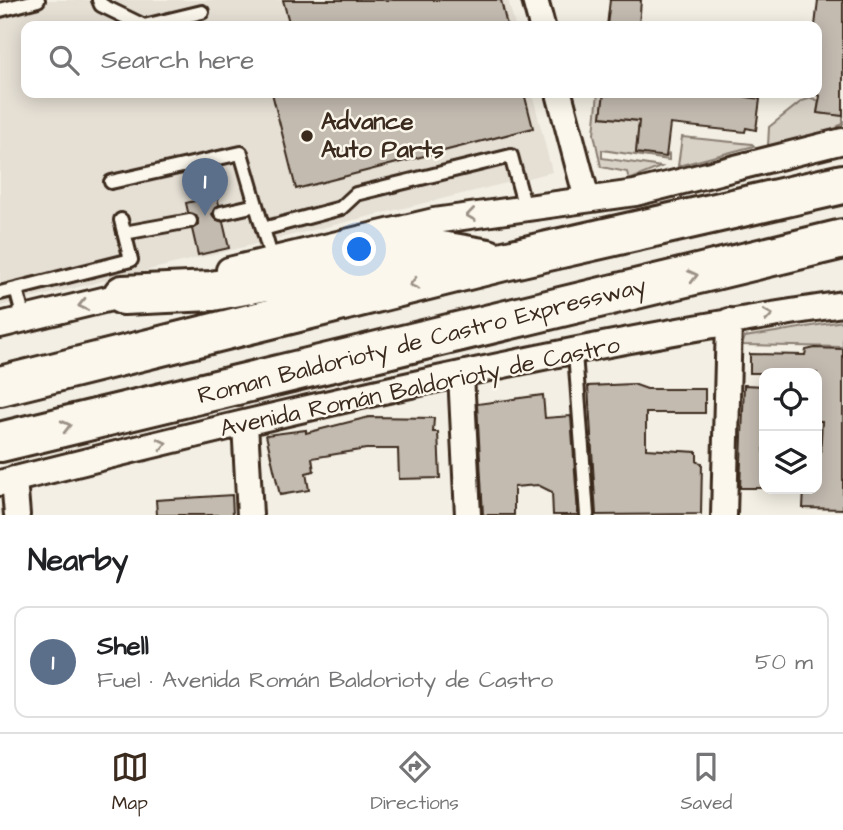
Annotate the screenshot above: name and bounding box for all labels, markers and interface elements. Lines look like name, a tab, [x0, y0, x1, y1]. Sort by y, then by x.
search box	[21, 21, 822, 98]
icon: search	[45, 41, 83, 79]
text: Search here	[101, 42, 254, 78]
place label: Advance Auto Parts	[321, 105, 444, 167]
marker: Advance Auto Parts	[299, 128, 315, 144]
pin: 1	[182, 158, 228, 216]
one-way arrow	[465, 208, 477, 223]
your location	[342, 232, 376, 266]
street label: Roman Baldorioty de Castro Expressway	[194, 269, 650, 414]
one-way arrow	[686, 269, 698, 284]
one-way arrow	[408, 276, 420, 290]
one-way arrow	[77, 297, 89, 311]
one-way arrow	[762, 308, 773, 323]
street label: Avenida Román Baldorioty de Castro	[217, 328, 624, 447]
map controls	[759, 368, 822, 494]
button: locate	[759, 368, 822, 431]
one-way arrow	[60, 420, 72, 434]
button: layers	[759, 431, 822, 494]
one-way arrow	[156, 438, 168, 452]
text: Nearby	[28, 540, 128, 582]
text: Shell	[97, 628, 149, 664]
text: 1	[52, 646, 54, 678]
text: 50 m	[755, 646, 813, 678]
text: Fuel · Avenida Román Baldorioty de Castro	[97, 664, 553, 696]
tab: Map	[111, 748, 149, 817]
tab: Directions	[370, 748, 459, 817]
tab: Saved	[680, 748, 732, 817]

